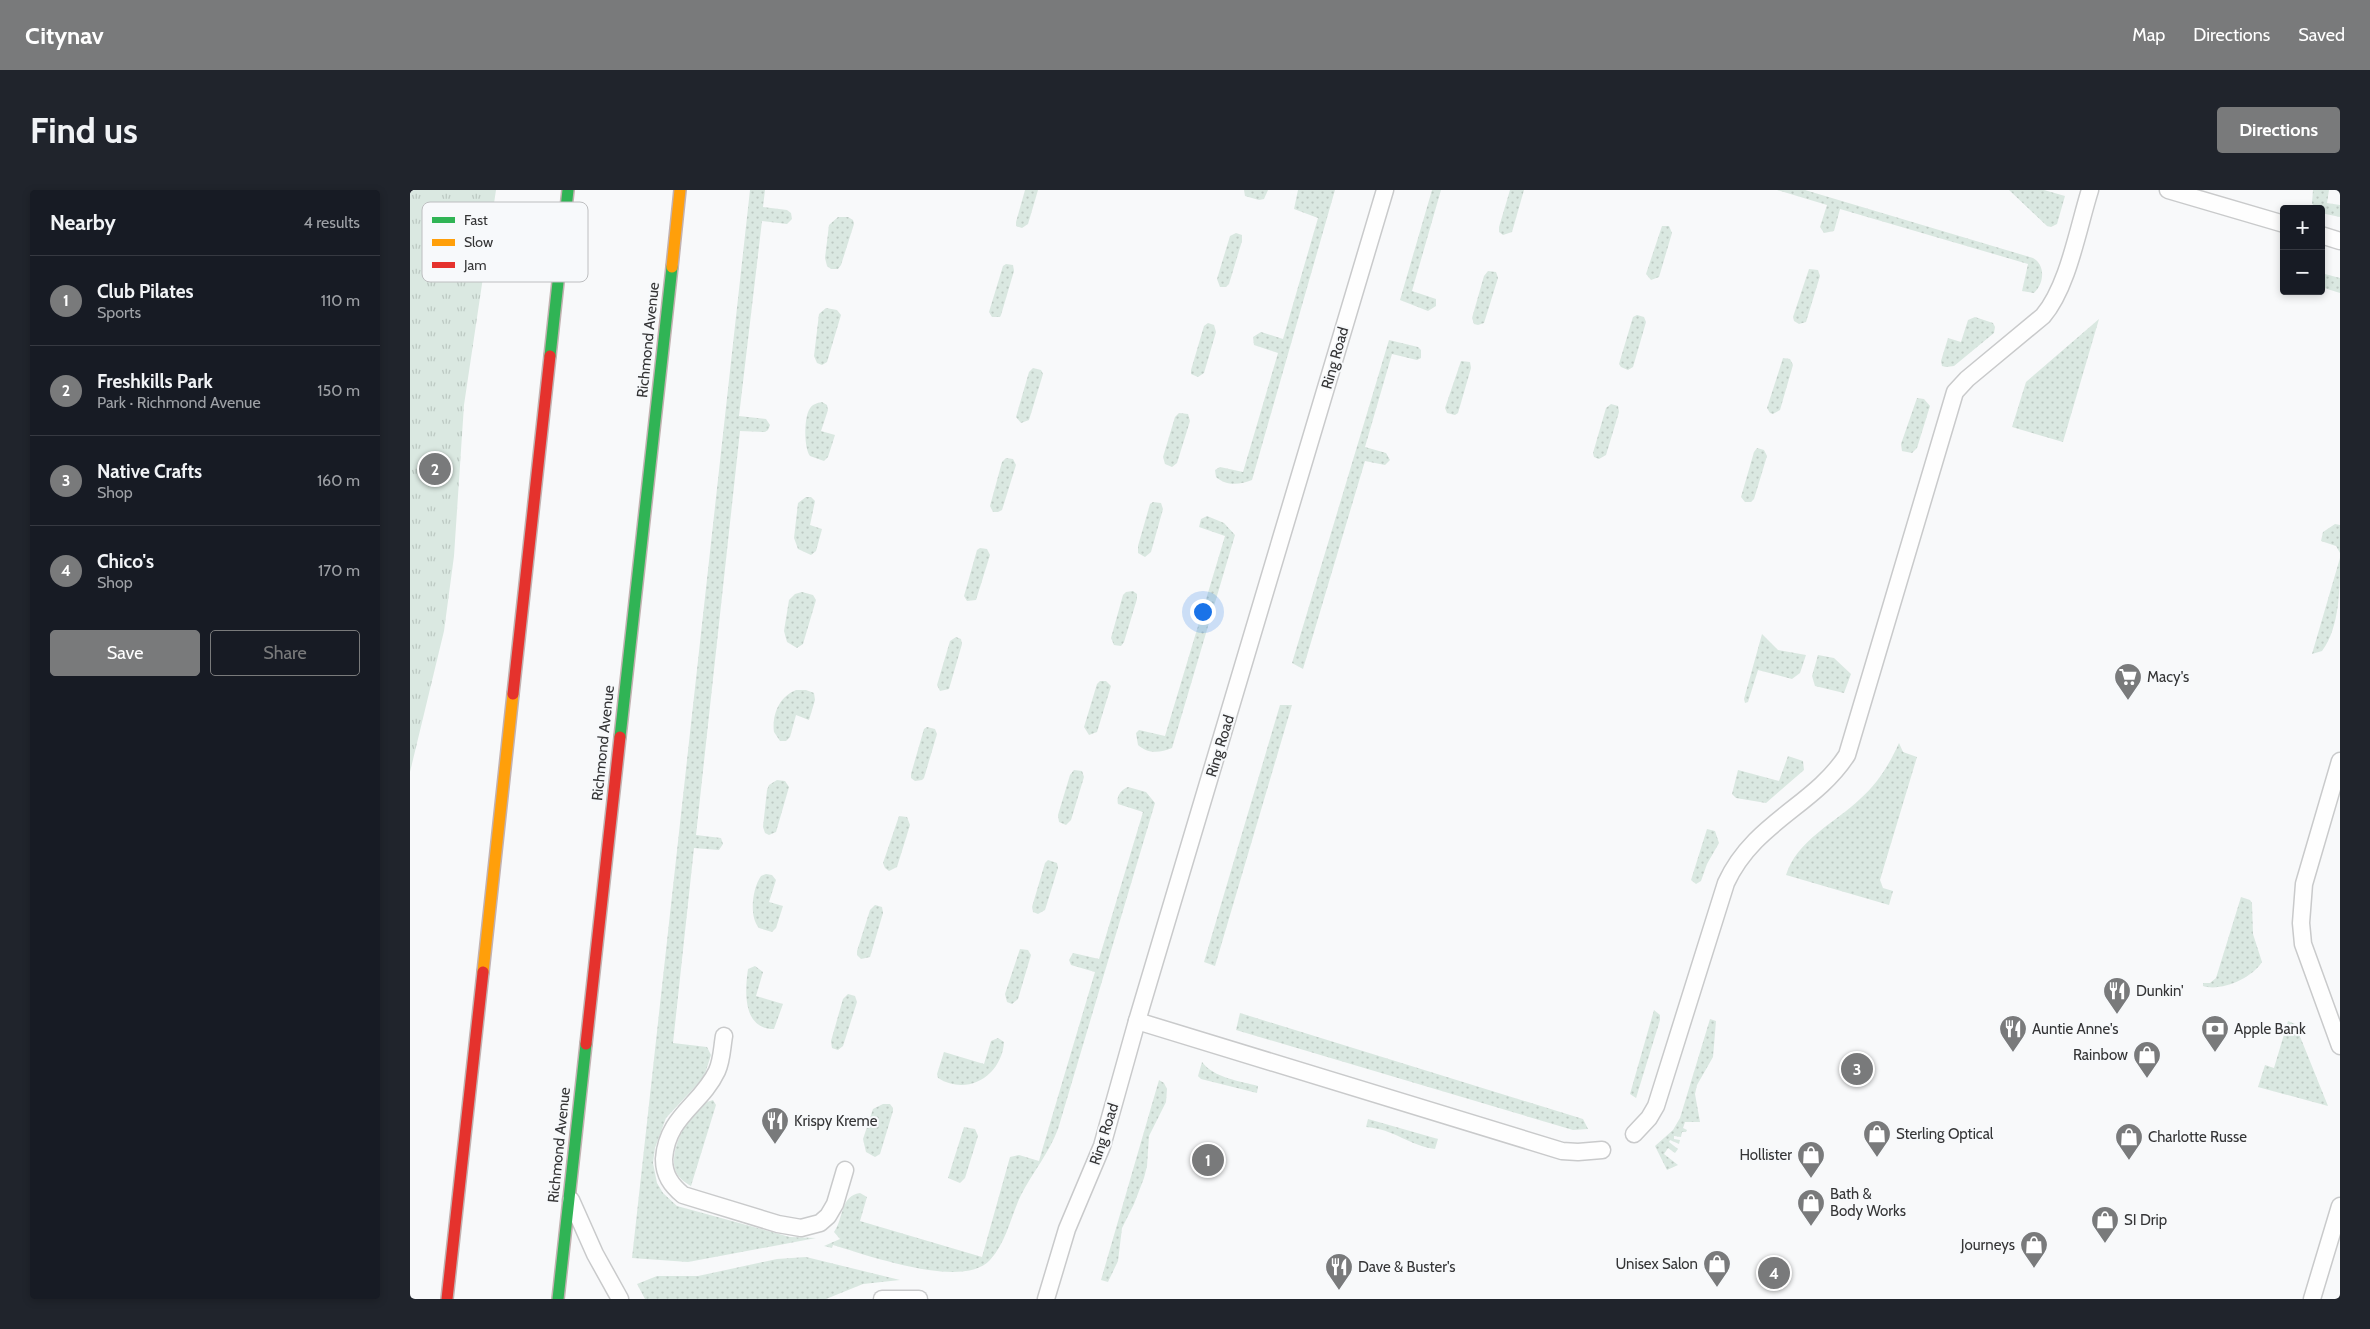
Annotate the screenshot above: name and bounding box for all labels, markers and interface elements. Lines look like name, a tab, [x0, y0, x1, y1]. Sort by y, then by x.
text: Citynav	[25, 21, 104, 50]
text: Map	[2132, 24, 2165, 46]
text: Directions	[2193, 24, 2270, 46]
text: Saved	[2298, 24, 2345, 46]
button: Directions	[2217, 107, 2340, 153]
text: Find us	[30, 109, 138, 152]
legend	[422, 202, 588, 282]
map controls	[2280, 205, 2325, 295]
button: +	[2280, 205, 2325, 250]
text: Nearby	[50, 210, 116, 235]
text: Fast	[464, 211, 488, 229]
text: 4 results	[303, 213, 360, 232]
text: Slow	[464, 233, 493, 251]
button: −	[2280, 250, 2325, 295]
text: Jam	[463, 256, 486, 274]
text: Club Pilates	[97, 280, 194, 303]
street label: Richmond Avenue	[633, 281, 663, 399]
text: 1	[63, 291, 69, 310]
text: 110 m	[321, 291, 360, 310]
text: Sports	[97, 303, 141, 322]
street label: Ring Road	[1318, 325, 1352, 391]
text: Freshkills Park	[97, 370, 213, 393]
text: 2	[62, 381, 70, 400]
text: 150 m	[317, 381, 360, 400]
text: Park · Richmond Avenue	[97, 393, 261, 412]
pin: 2	[419, 450, 451, 488]
text: Native Crafts	[97, 460, 202, 483]
text: 3	[62, 471, 70, 490]
text: 160 m	[317, 471, 360, 490]
text: Shop	[97, 483, 133, 502]
text: Chico's	[97, 550, 154, 573]
text: 4	[61, 561, 71, 580]
text: 170 m	[318, 561, 360, 580]
text: Shop	[97, 573, 133, 592]
your location	[1190, 599, 1216, 625]
button: Save	[50, 630, 200, 676]
button: Share	[210, 630, 360, 676]
supermarket icon: Macy's	[2113, 662, 2143, 701]
place label: Macy's	[2147, 668, 2189, 686]
street label: Richmond Avenue	[588, 684, 618, 802]
street label: Ring Road	[1202, 713, 1238, 779]
restaurant icon: Dunkin'	[2102, 976, 2132, 1015]
place label: Dunkin'	[2136, 982, 2184, 1000]
restaurant icon: Auntie Anne's	[1998, 1014, 2028, 1053]
bank icon: Apple Bank	[2200, 1014, 2230, 1053]
place label: Auntie Anne's	[2032, 1020, 2119, 1038]
place label: Apple Bank	[2234, 1020, 2306, 1038]
shop icon: Rainbow	[2132, 1040, 2162, 1079]
place label: Rainbow	[2073, 1046, 2128, 1064]
pin: 3	[1841, 1050, 1873, 1088]
street label: Richmond Avenue	[544, 1086, 574, 1204]
street label: Ring Road	[1086, 1101, 1122, 1167]
restaurant icon: Krispy Kreme	[760, 1106, 790, 1145]
place label: Krispy Kreme	[794, 1112, 878, 1130]
shop icon: Sterling Optical	[1862, 1119, 1892, 1158]
shop icon: Charlotte Russe	[2114, 1122, 2144, 1161]
place label: Sterling Optical	[1896, 1125, 1994, 1143]
place label: Charlotte Russe	[2148, 1128, 2247, 1146]
shop icon: Hollister	[1796, 1140, 1826, 1179]
pin: 1	[1192, 1141, 1224, 1179]
place label: Hollister	[1739, 1146, 1792, 1164]
place label: Bath & Body Works	[1830, 1185, 1906, 1220]
shop icon: Bath & Body Works	[1796, 1188, 1826, 1227]
shop icon: SI Drip	[2090, 1205, 2120, 1244]
place label: SI Drip	[2124, 1211, 2167, 1229]
shop icon: Journeys	[2019, 1230, 2049, 1269]
place label: Journeys	[1960, 1236, 2015, 1254]
shop icon: Unisex Salon	[1702, 1249, 1732, 1288]
restaurant icon: Dave & Buster's	[1324, 1252, 1354, 1291]
pin: 4	[1758, 1254, 1790, 1292]
place label: Unisex Salon	[1615, 1255, 1698, 1273]
place label: Dave & Buster's	[1358, 1258, 1456, 1276]

